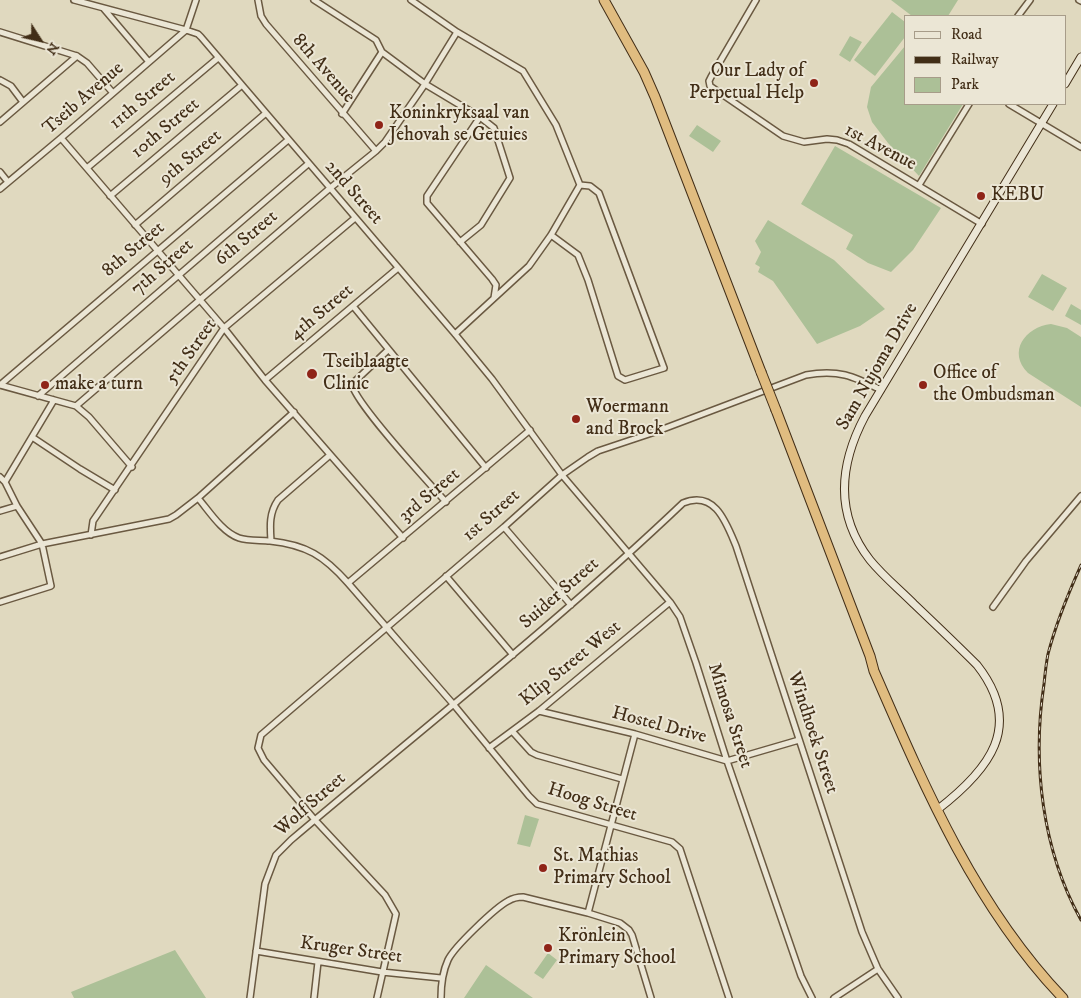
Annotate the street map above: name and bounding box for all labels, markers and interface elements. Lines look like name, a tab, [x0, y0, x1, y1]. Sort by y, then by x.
north arrow	[15, 15, 65, 65]
legend	[904, 15, 1066, 105]
text: Road	[951, 25, 982, 44]
street label: 8th Avenue	[287, 30, 359, 108]
text: N	[42, 39, 63, 58]
text: Railway	[951, 50, 999, 69]
street label: Tseib Avenue	[39, 58, 129, 140]
place label: Our Lady of Perpetual Help	[689, 61, 804, 105]
street label: 11th Street	[105, 67, 181, 135]
text: Park	[951, 75, 979, 94]
marker: Our Lady of Perpetual Help	[808, 77, 820, 89]
street label: 10th Street	[127, 94, 205, 164]
place label: Koninkryksaal van Jehovah se Getuies	[389, 103, 529, 147]
marker: Koninkryksaal van Jehovah se Getuies	[373, 119, 385, 131]
street label: 1st Avenue	[840, 120, 920, 176]
street label: 9th Street	[155, 125, 227, 191]
street label: 2nd Street	[319, 156, 387, 230]
place label: KEBU	[991, 185, 1044, 207]
marker: KEBU	[975, 190, 987, 202]
street label: 6th Street	[211, 206, 283, 272]
street label: 8th Street	[98, 217, 170, 283]
street label: 7th Street	[127, 235, 199, 301]
street label: 4th Street	[286, 280, 358, 346]
street label: Sam Nujoma Drive	[832, 299, 924, 435]
street label: 5th Street	[161, 315, 223, 389]
place label: Tseiblaagte Clinic	[323, 352, 409, 396]
place label: Office of the Ombudsman	[933, 363, 1055, 407]
marker: Tseiblaagte Clinic	[305, 367, 319, 381]
place label: make a turn	[55, 374, 143, 396]
marker: make a turn	[39, 379, 51, 391]
marker: Office of the Ombudsman	[917, 379, 929, 391]
place label: Woermann and Brock	[586, 397, 669, 441]
marker: Woermann and Brock	[570, 413, 582, 425]
street label: 3rd Street	[395, 464, 465, 528]
street label: 1st Street	[459, 485, 525, 547]
street label: Suider Street	[516, 553, 604, 635]
street label: Klip Street West	[516, 616, 626, 712]
street label: Mimosa Street	[701, 661, 757, 771]
street label: Windhoek Street	[782, 669, 842, 797]
street label: Hostel Drive	[609, 702, 709, 750]
street label: Wolf Street	[271, 768, 351, 842]
street label: Hoog Street	[544, 779, 640, 827]
place label: St. Mathias Primary School	[553, 846, 671, 890]
marker: St. Mathias Primary School	[537, 862, 549, 874]
place label: Krönlein Primary School	[558, 926, 676, 970]
street label: Kruger Street	[299, 933, 403, 969]
marker: Krönlein Primary School	[542, 942, 554, 954]

